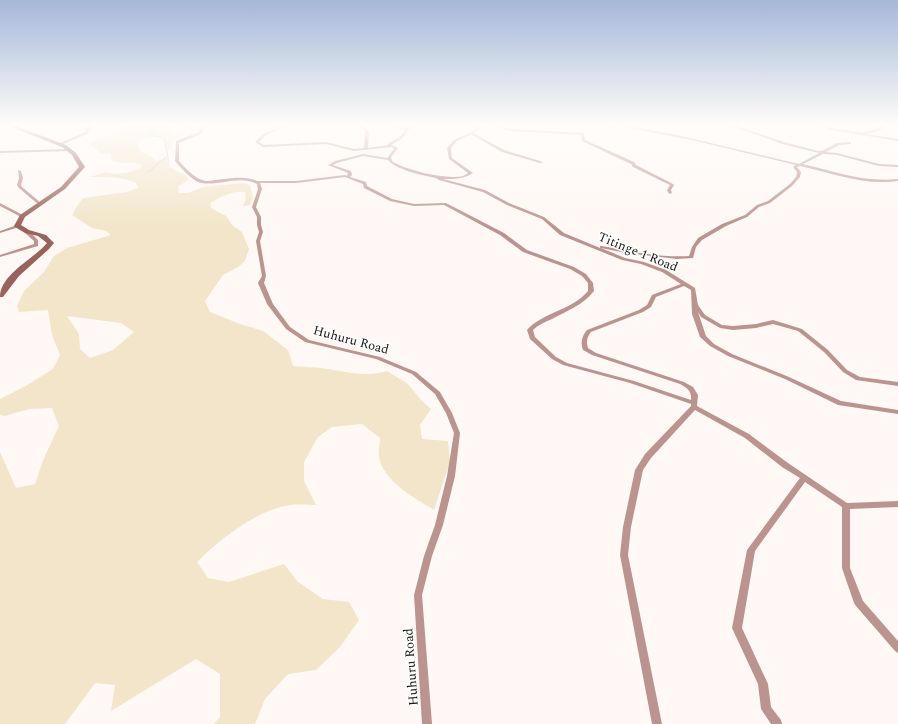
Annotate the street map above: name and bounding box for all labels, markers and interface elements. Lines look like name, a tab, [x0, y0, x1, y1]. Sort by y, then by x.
street label: Titinge 1 Road	[595, 227, 681, 277]
street label: Huhuru Road	[311, 320, 391, 360]
street label: Huhuru Road	[398, 628, 424, 706]

